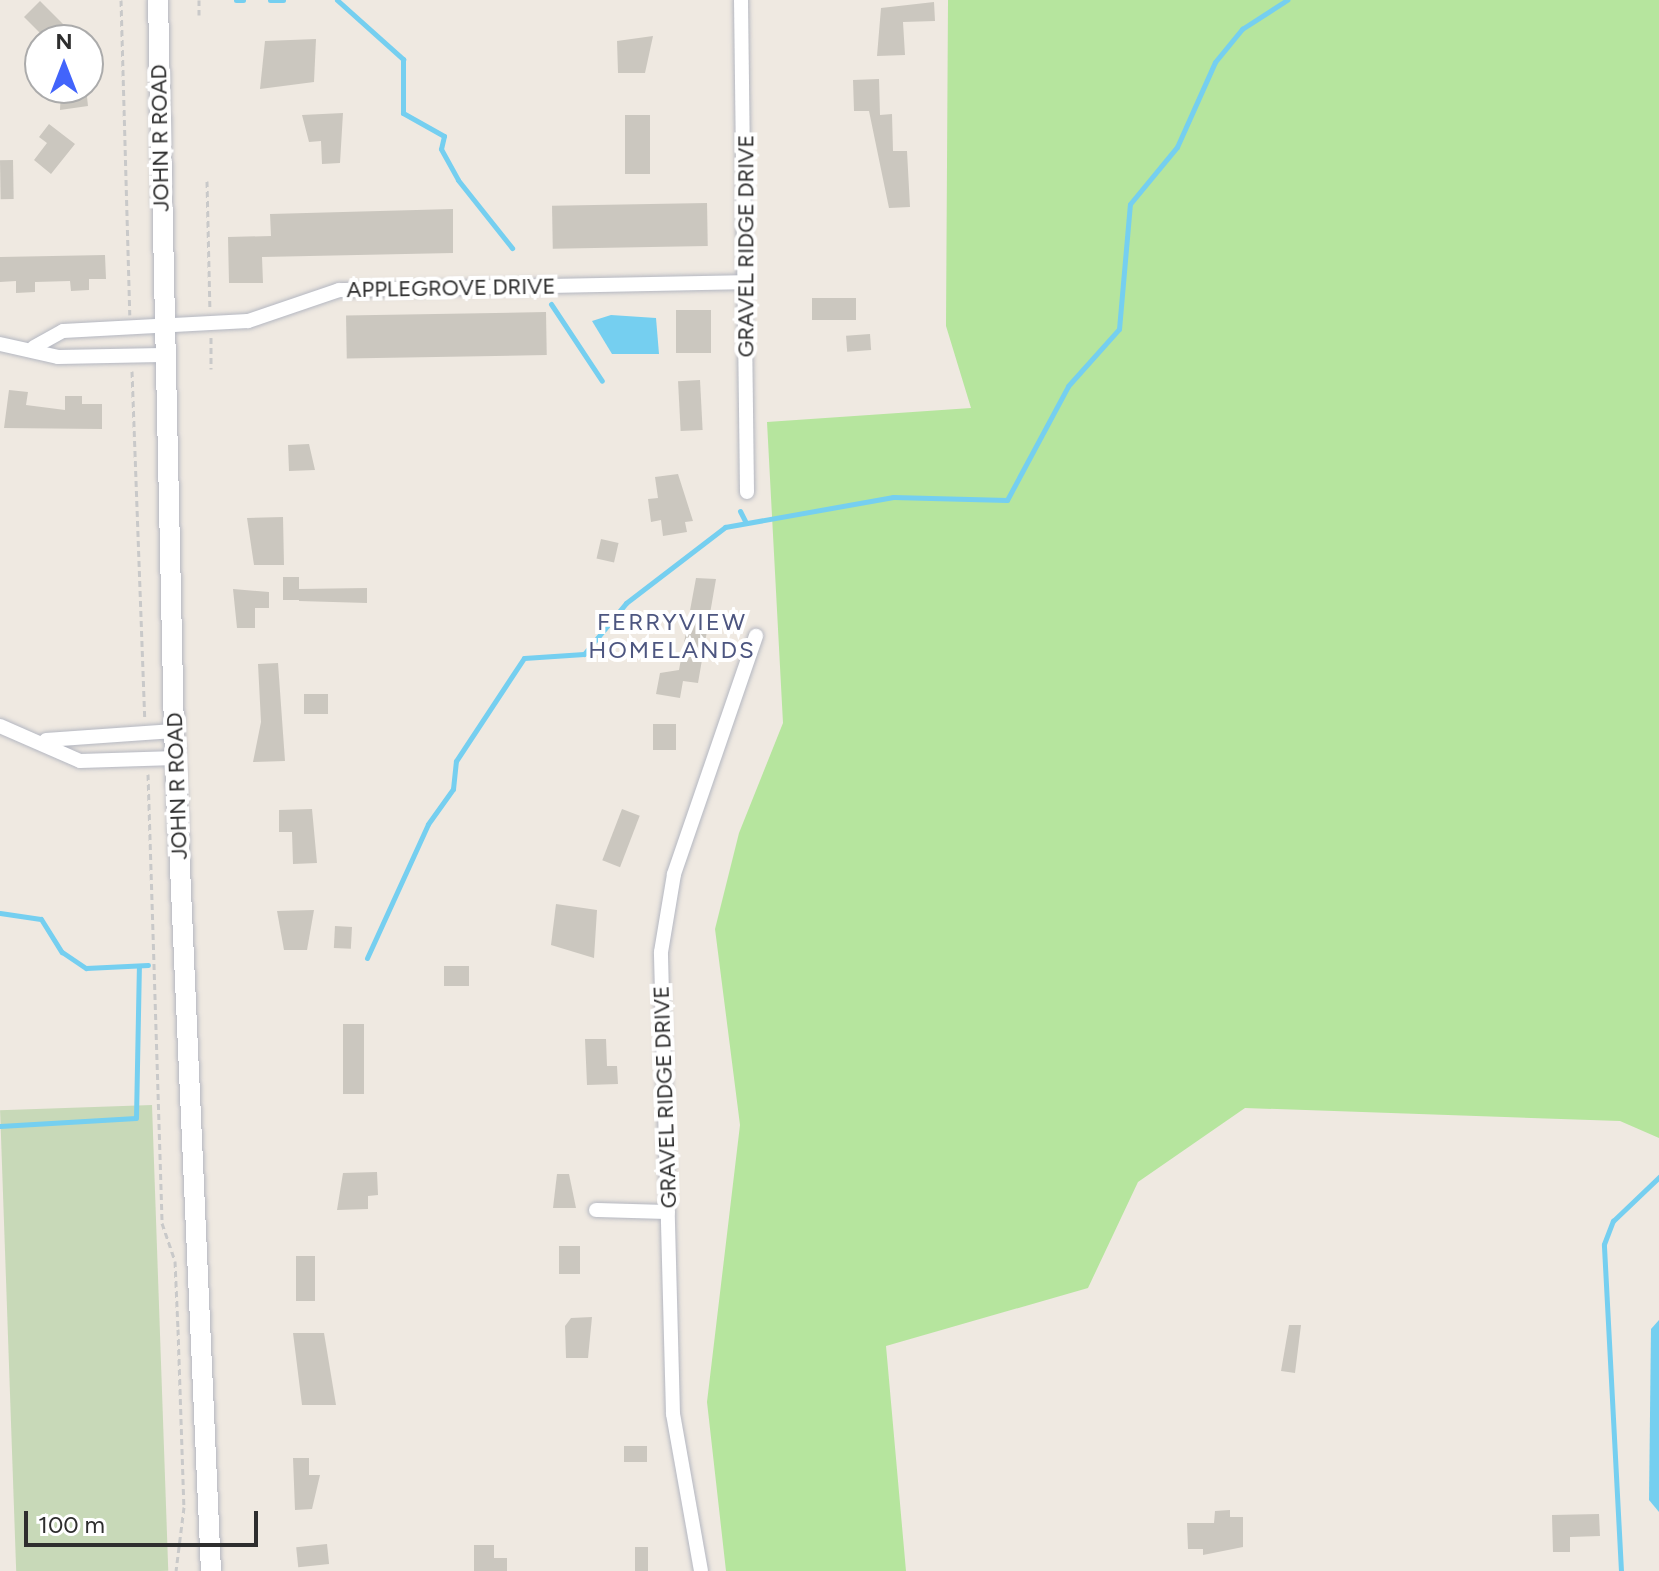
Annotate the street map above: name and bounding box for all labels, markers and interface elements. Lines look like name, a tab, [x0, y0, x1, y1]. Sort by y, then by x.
north arrow	[24, 24, 104, 104]
text: N	[55, 28, 73, 55]
street label: JOHN R ROAD	[146, 64, 174, 212]
street label: GRAVEL RIDGE DRIVE	[733, 135, 759, 357]
street label: APPLEGROVE DRIVE	[346, 273, 556, 303]
district label: FERRYVIEW HOMELANDS	[588, 608, 756, 664]
street label: JOHN R ROAD	[161, 712, 193, 860]
street label: GRAVEL RIDGE DRIVE	[648, 985, 682, 1209]
scale bar	[28, 1495, 262, 1545]
text: 100 m	[38, 1510, 105, 1539]

